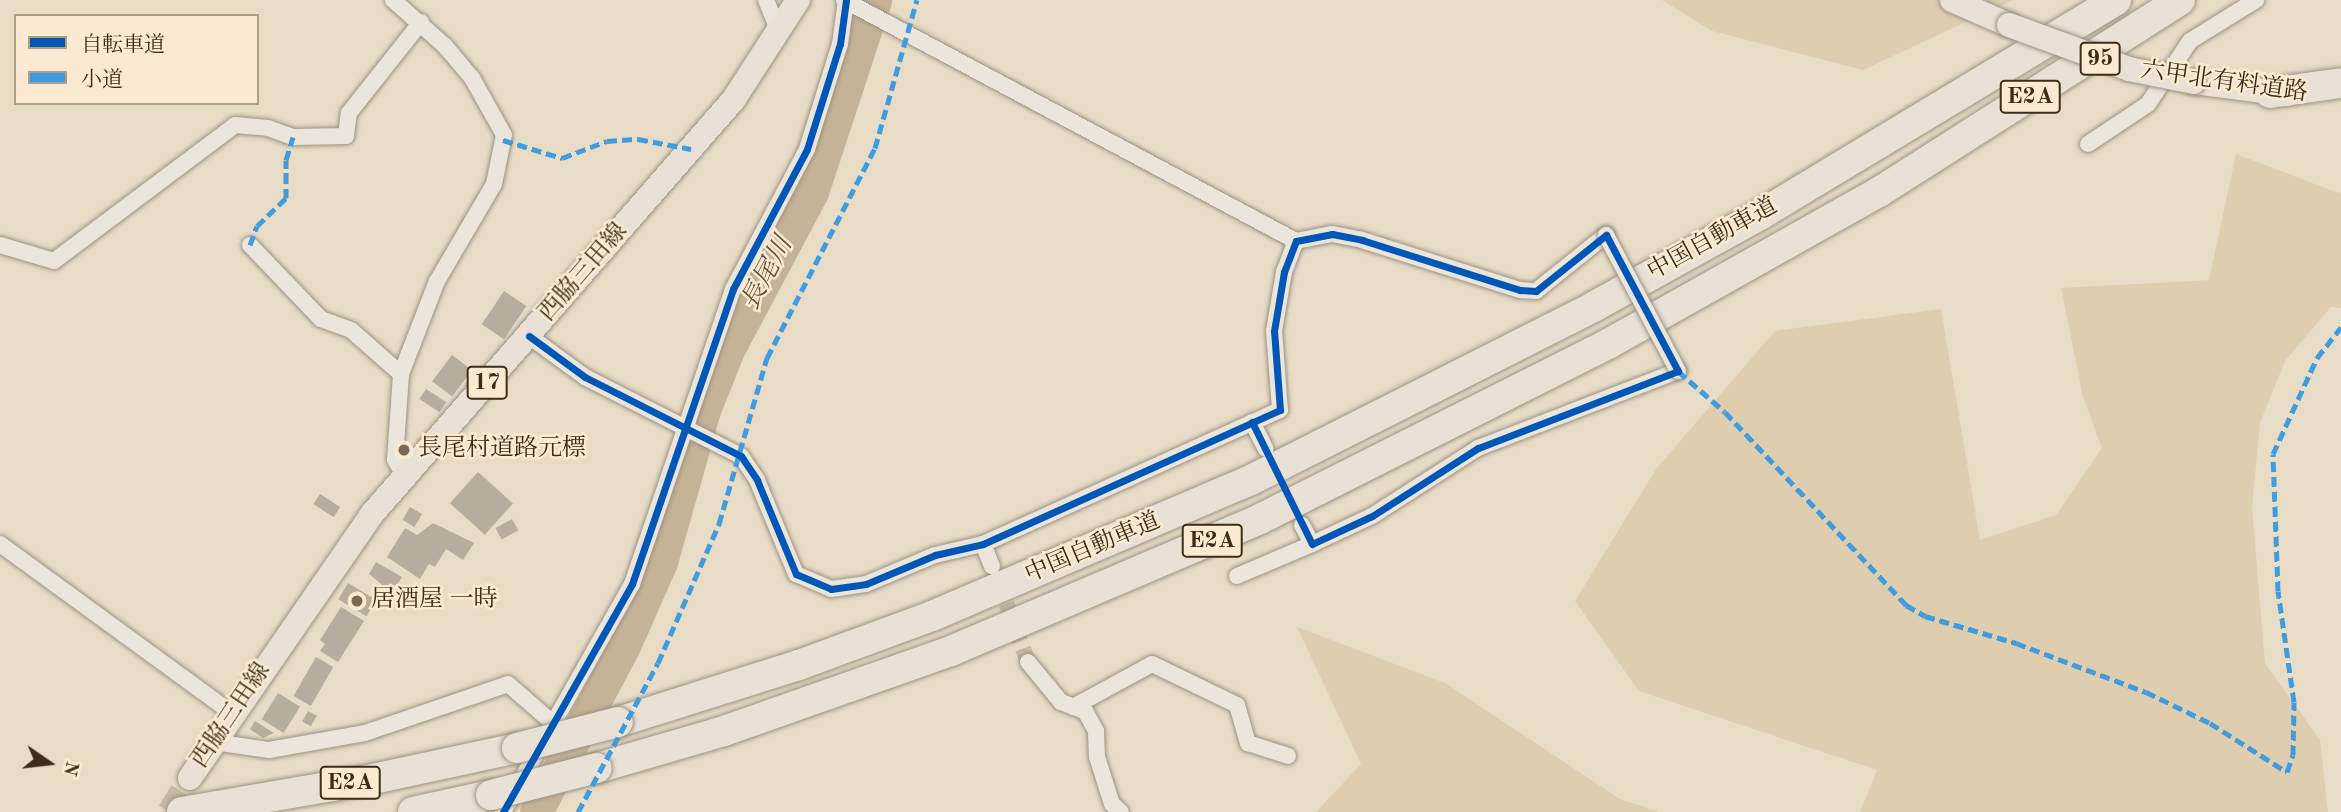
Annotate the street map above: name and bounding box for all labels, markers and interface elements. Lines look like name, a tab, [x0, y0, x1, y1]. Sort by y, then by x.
legend	[14, 14, 259, 105]
text: 自転車道	[81, 35, 165, 56]
road number: 95	[2079, 40, 2121, 78]
street label: 六甲北有料道路	[2139, 57, 2309, 109]
text: 小道	[81, 70, 123, 91]
road number: E2A	[1998, 78, 2062, 116]
street label: 中国自動車道	[1643, 192, 1783, 288]
street label: 西脇三田線	[534, 218, 634, 328]
water label: 長尾川	[736, 232, 800, 316]
road number: 17	[466, 364, 508, 402]
place label: 長尾村道路元標	[418, 436, 586, 464]
marker: 長尾村道路元標	[396, 442, 412, 458]
street label: 中国自動車道	[1021, 508, 1165, 590]
road number: E2A	[1180, 522, 1244, 561]
place label: 居酒屋 一時	[371, 587, 498, 615]
marker: 居酒屋 一時	[349, 593, 365, 609]
street label: 西脇三田線	[187, 658, 277, 774]
north arrow	[14, 728, 84, 798]
text: N	[59, 759, 81, 778]
road number: E2A	[318, 764, 382, 803]

